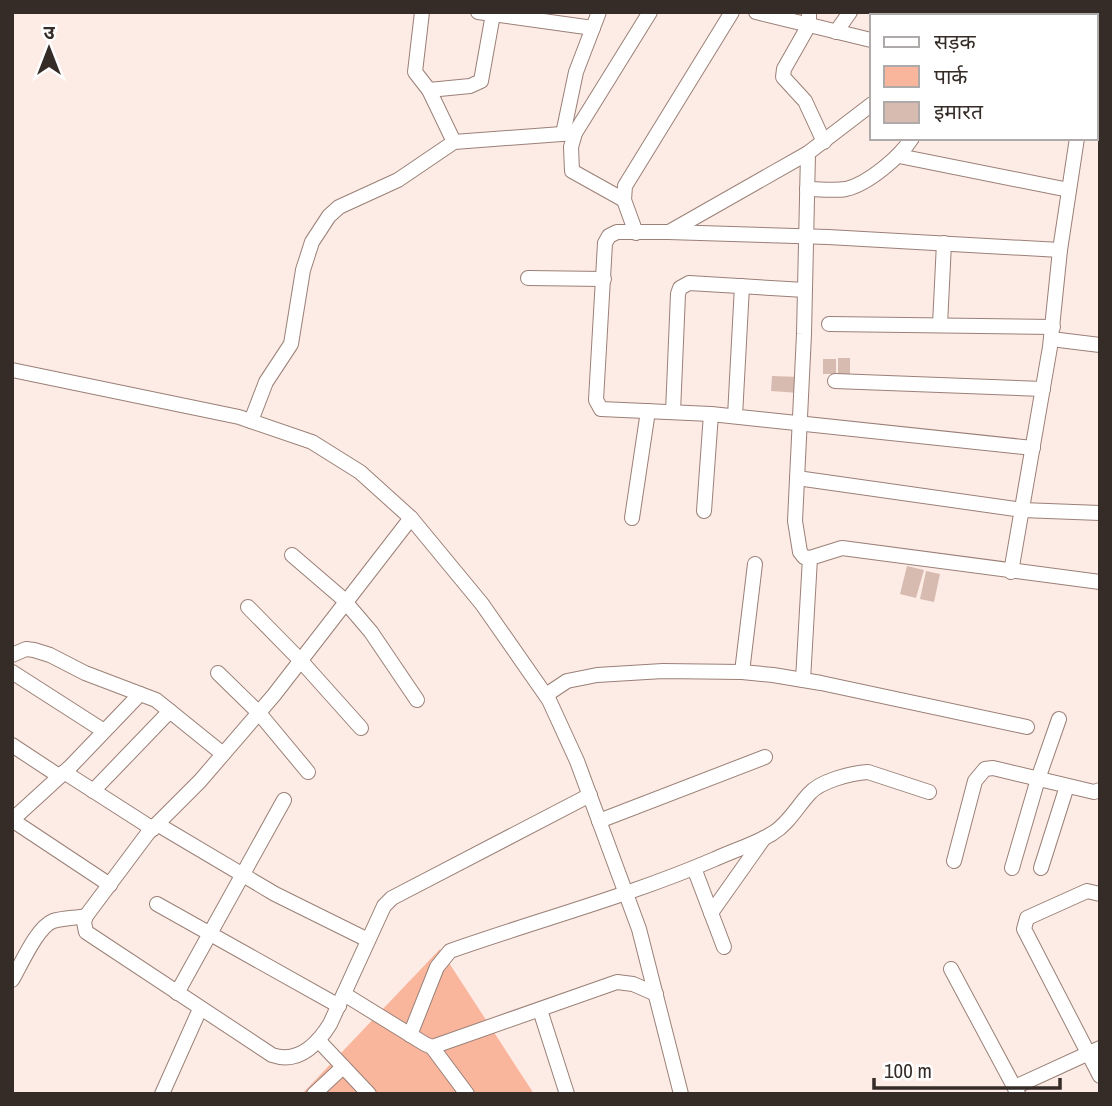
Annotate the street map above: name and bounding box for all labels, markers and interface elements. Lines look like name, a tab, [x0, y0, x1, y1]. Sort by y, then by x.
north arrow	[14, 14, 84, 84]
legend	[870, 14, 1098, 140]
text: उ	[43, 19, 55, 45]
text: सड़क	[934, 27, 976, 56]
text: पार्क	[934, 62, 968, 91]
text: इमारत	[934, 97, 984, 126]
scale bar	[874, 1046, 1060, 1090]
text: 100 m	[884, 1056, 932, 1085]

